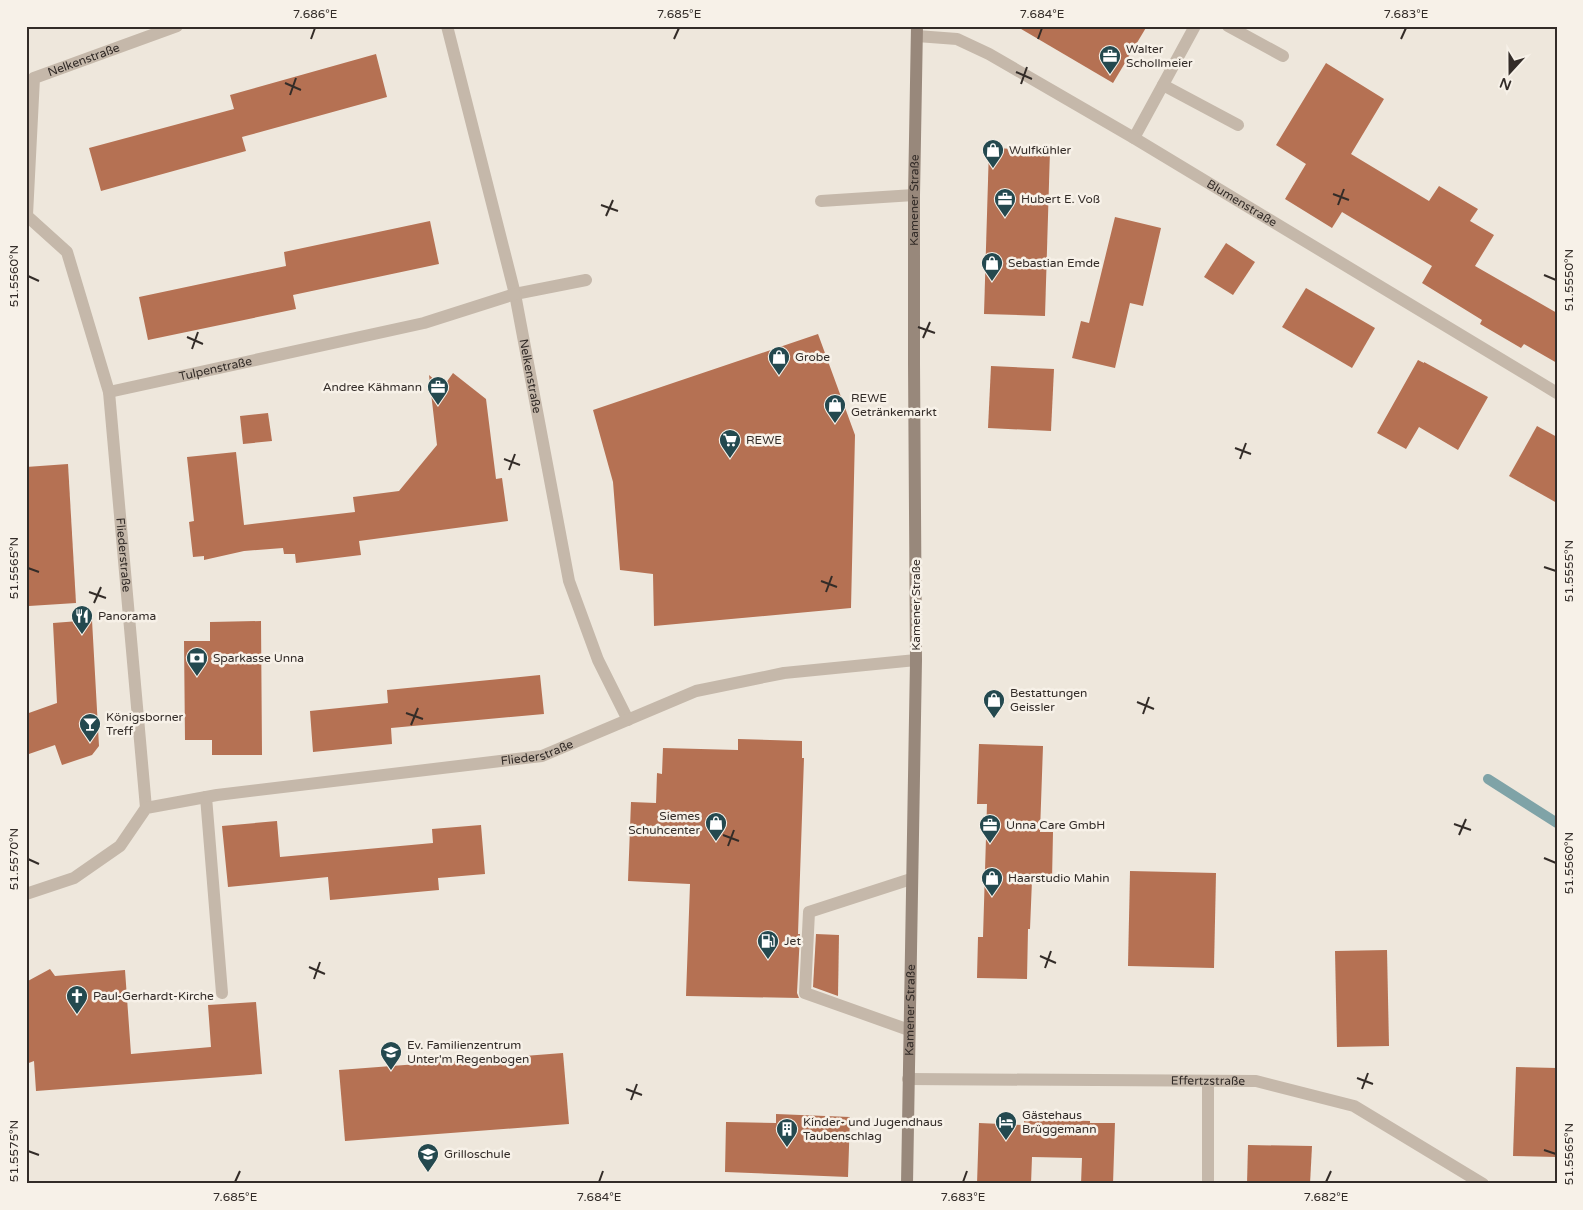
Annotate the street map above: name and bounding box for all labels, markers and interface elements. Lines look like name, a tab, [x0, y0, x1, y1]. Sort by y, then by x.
text: 7.686°E	[293, 7, 338, 21]
text: 7.685°E	[657, 7, 702, 21]
text: 7.684°E	[1020, 7, 1065, 21]
text: 7.683°E	[1384, 7, 1429, 21]
street label: Nelkenstraße	[46, 40, 122, 79]
place label: Walter Schollmeier	[1126, 42, 1193, 70]
office icon: Walter Schollmeier	[1098, 44, 1122, 75]
north arrow	[1486, 48, 1536, 98]
text: N	[1497, 74, 1514, 94]
shop icon: Wulfkühler	[981, 138, 1005, 169]
place label: Wulfkühler	[1009, 143, 1071, 157]
street label: Kamener Straße	[907, 154, 922, 246]
street label: Blumenstraße	[1204, 177, 1280, 230]
office icon: Hubert E. Voß	[993, 187, 1017, 218]
place label: Hubert E. Voß	[1021, 192, 1100, 206]
text: 51.5560°N	[7, 245, 21, 307]
text: 51.5550°N	[1562, 249, 1576, 311]
shop icon: Sebastian Emde	[980, 251, 1004, 282]
place label: Sebastian Emde	[1008, 256, 1100, 270]
street label: Nelkenstraße	[517, 338, 544, 415]
shop icon: Grobe	[767, 345, 791, 376]
place label: Grobe	[795, 350, 830, 364]
street label: Tulpenstraße	[178, 354, 253, 383]
office icon: Andree Kähmann	[426, 375, 450, 406]
place label: Andree Kähmann	[323, 380, 422, 394]
place label: REWE Getränkemarkt	[851, 391, 937, 419]
shop icon: REWE Getränkemarkt	[823, 393, 847, 424]
supermarket icon: REWE	[718, 428, 742, 459]
place label: REWE	[746, 433, 782, 447]
street label: Fliederstraße	[113, 517, 134, 593]
text: 51.5565°N	[7, 537, 21, 599]
text: 51.5555°N	[1562, 540, 1576, 602]
street label: Kamener Straße	[909, 559, 923, 651]
restaurant icon: Panorama	[70, 604, 94, 635]
place label: Panorama	[98, 609, 156, 623]
bank icon: Sparkasse Unna	[185, 646, 209, 677]
place label: Sparkasse Unna	[213, 651, 304, 665]
place label: Bestattungen Geissler	[1010, 686, 1087, 714]
shop icon: Bestattungen Geissler	[982, 688, 1006, 719]
place label: Königsborner Treff	[106, 710, 184, 738]
bar icon: Königsborner Treff	[78, 712, 102, 743]
street label: Fliederstraße	[500, 737, 575, 768]
place label: Siemes Schuhcenter	[628, 809, 700, 837]
shop icon: Siemes Schuhcenter	[704, 811, 728, 842]
office icon: Unna Care GmbH	[978, 813, 1002, 844]
place label: Unna Care GmbH	[1006, 818, 1105, 832]
text: 51.5570°N	[7, 828, 21, 890]
text: 51.5560°N	[1562, 832, 1576, 894]
shop icon: Haarstudio Mahin	[980, 866, 1004, 897]
place label: Haarstudio Mahin	[1008, 871, 1110, 885]
fuel station icon: Jet	[756, 929, 780, 960]
place label: Jet	[784, 934, 801, 948]
street label: Kamener Straße	[902, 964, 918, 1056]
church icon: Paul-Gerhardt-Kirche	[65, 984, 89, 1015]
place label: Paul-Gerhardt-Kirche	[93, 989, 214, 1003]
place label: Ev. Familienzentrum Unter'm Regenbogen	[407, 1038, 529, 1066]
school or university icon: Ev. Familienzentrum Unter'm Regenbogen	[379, 1040, 403, 1071]
street label: Effertzstraße	[1171, 1074, 1245, 1088]
place label: Gästehaus Brüggemann	[1022, 1108, 1096, 1136]
hotel icon: Gästehaus Brüggemann	[994, 1110, 1018, 1141]
place label: Kinder- und Jugendhaus Taubenschlag	[803, 1115, 943, 1143]
building icon: Kinder- und Jugendhaus Taubenschlag	[775, 1117, 799, 1148]
text: 51.5575°N	[7, 1120, 21, 1182]
text: 51.5565°N	[1562, 1123, 1576, 1185]
school or university icon: Grilloschule	[416, 1142, 440, 1173]
place label: Grilloschule	[444, 1147, 511, 1161]
text: 7.685°E	[213, 1190, 258, 1204]
text: 7.684°E	[577, 1190, 622, 1204]
text: 7.683°E	[941, 1190, 986, 1204]
text: 7.682°E	[1304, 1190, 1349, 1204]

